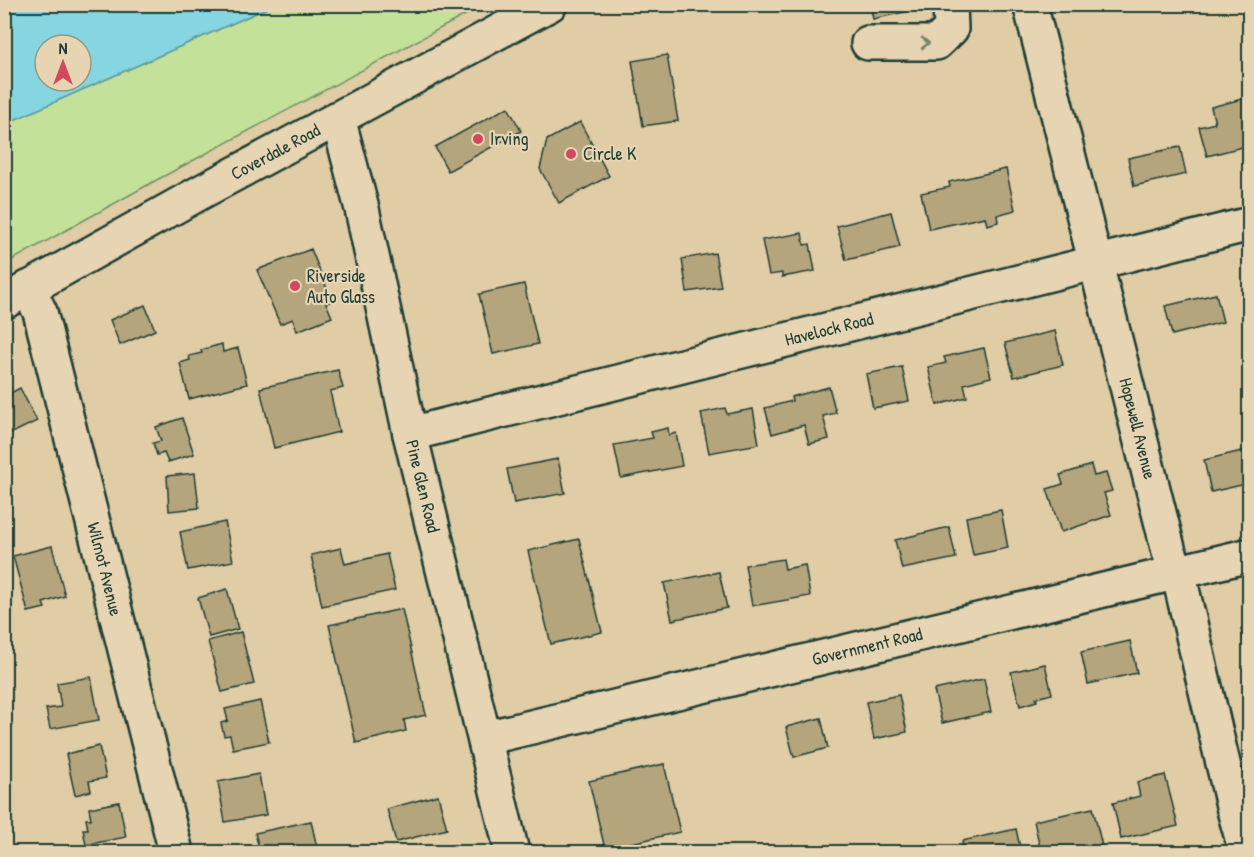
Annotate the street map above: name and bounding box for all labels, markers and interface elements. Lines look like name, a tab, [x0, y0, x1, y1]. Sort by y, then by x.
north arrow	[33, 33, 93, 93]
text: N	[59, 37, 68, 59]
one-way arrow	[920, 37, 929, 49]
street label: Coverdale Road	[226, 117, 324, 186]
place label: Irving	[490, 126, 529, 151]
marker: Irving	[471, 132, 485, 146]
place label: Circle K	[583, 141, 637, 166]
marker: Circle K	[564, 147, 578, 161]
place label: Riverside Auto Glass	[307, 263, 375, 309]
marker: Riverside Auto Glass	[288, 279, 302, 293]
street label: Havelock Road	[782, 306, 876, 352]
street label: Hopewell Avenue	[1113, 375, 1163, 482]
street label: Pine Glen Road	[400, 437, 447, 535]
street label: Wilmot Avenue	[81, 520, 129, 618]
street label: Government Road	[809, 621, 925, 671]

